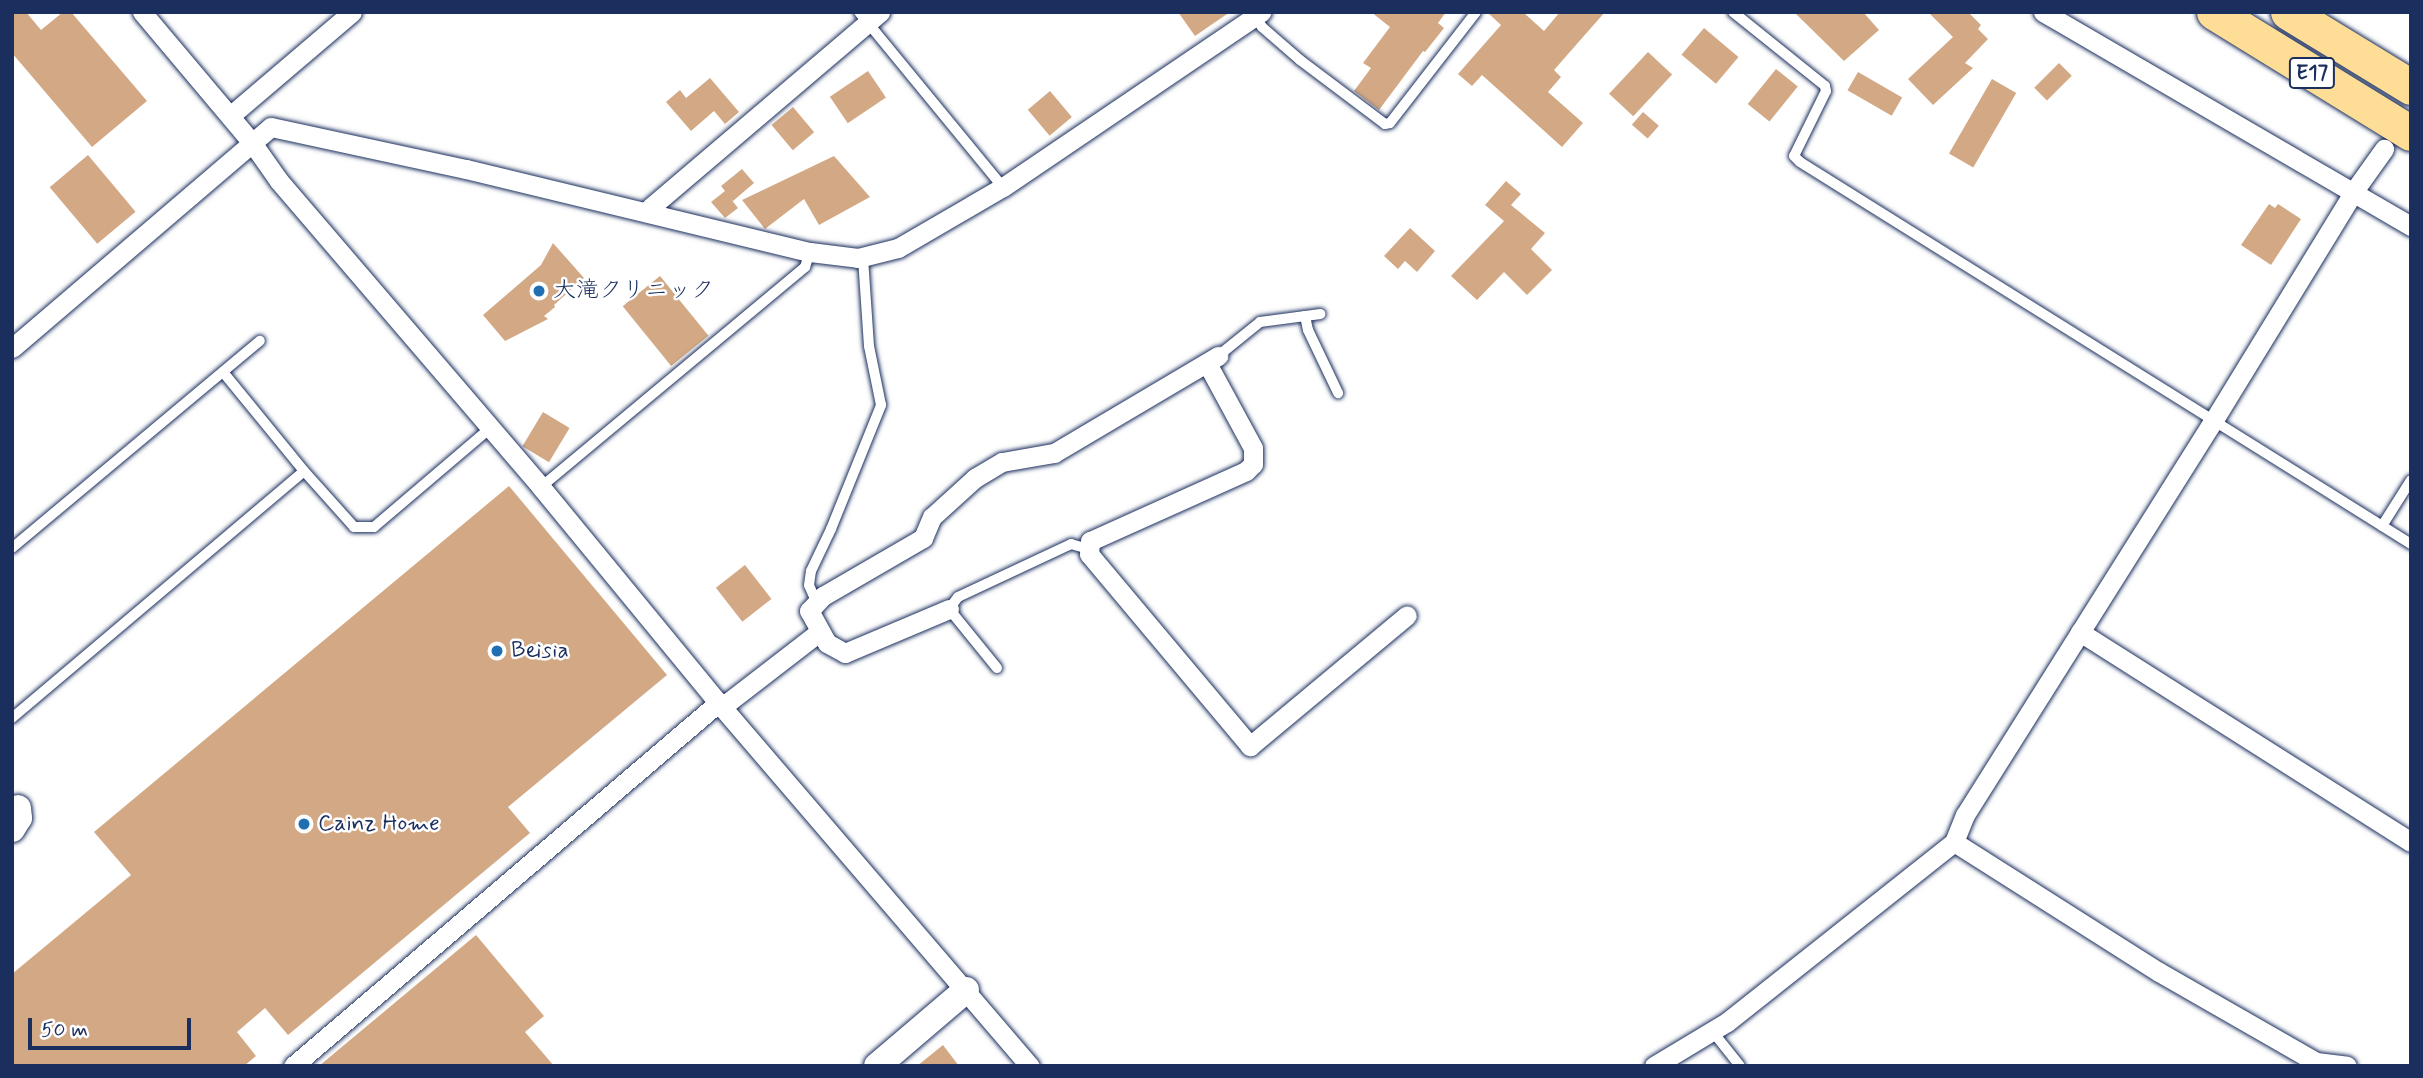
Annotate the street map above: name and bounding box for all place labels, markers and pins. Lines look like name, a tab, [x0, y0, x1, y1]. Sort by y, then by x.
place label: 大滝クリニック	[553, 277, 714, 305]
marker: 大滝クリニック	[531, 283, 547, 299]
place label: Beisia	[511, 637, 569, 665]
marker: Beisia	[489, 643, 505, 659]
place label: Cainz Home	[318, 810, 440, 838]
marker: Cainz Home	[296, 816, 312, 832]

